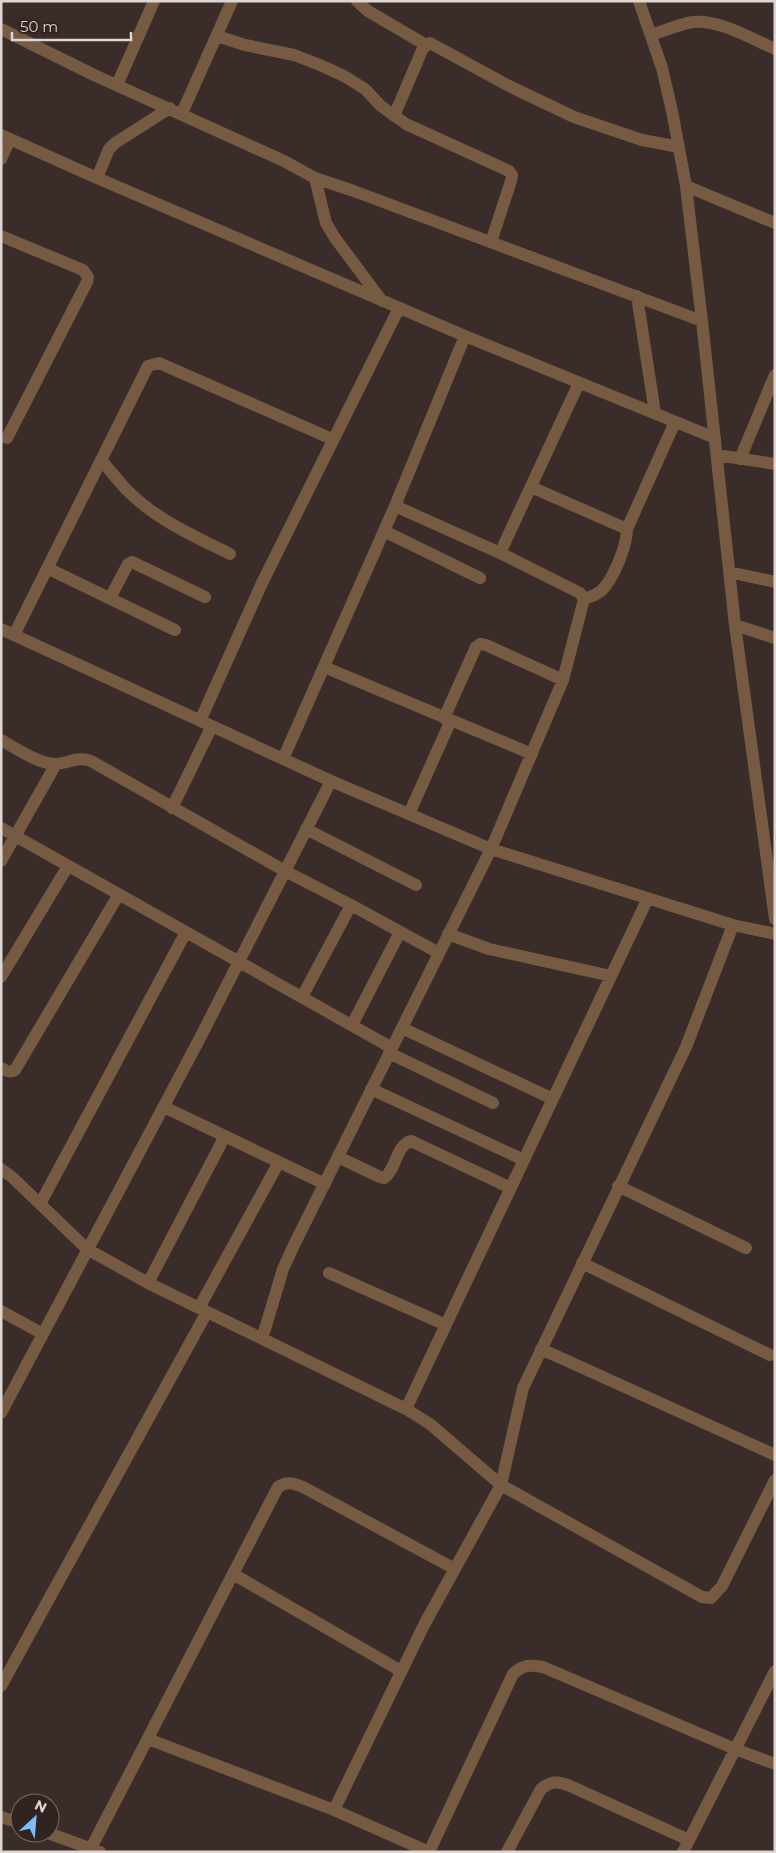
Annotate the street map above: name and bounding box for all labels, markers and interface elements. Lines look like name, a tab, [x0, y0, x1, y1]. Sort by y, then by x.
scale bar	[12, 10, 131, 42]
text: 50 m	[20, 17, 58, 36]
north arrow	[10, 1793, 60, 1843]
text: N	[32, 1796, 50, 1817]

